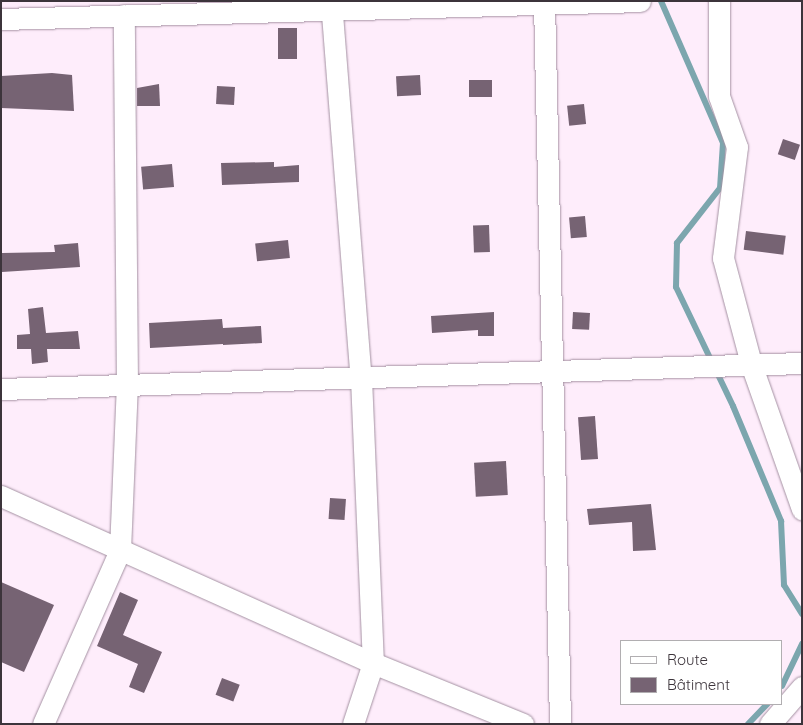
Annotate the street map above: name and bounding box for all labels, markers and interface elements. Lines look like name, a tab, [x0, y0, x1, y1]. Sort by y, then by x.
legend	[620, 640, 783, 705]
text: Route	[667, 650, 708, 669]
text: Bâtiment	[667, 675, 730, 694]

